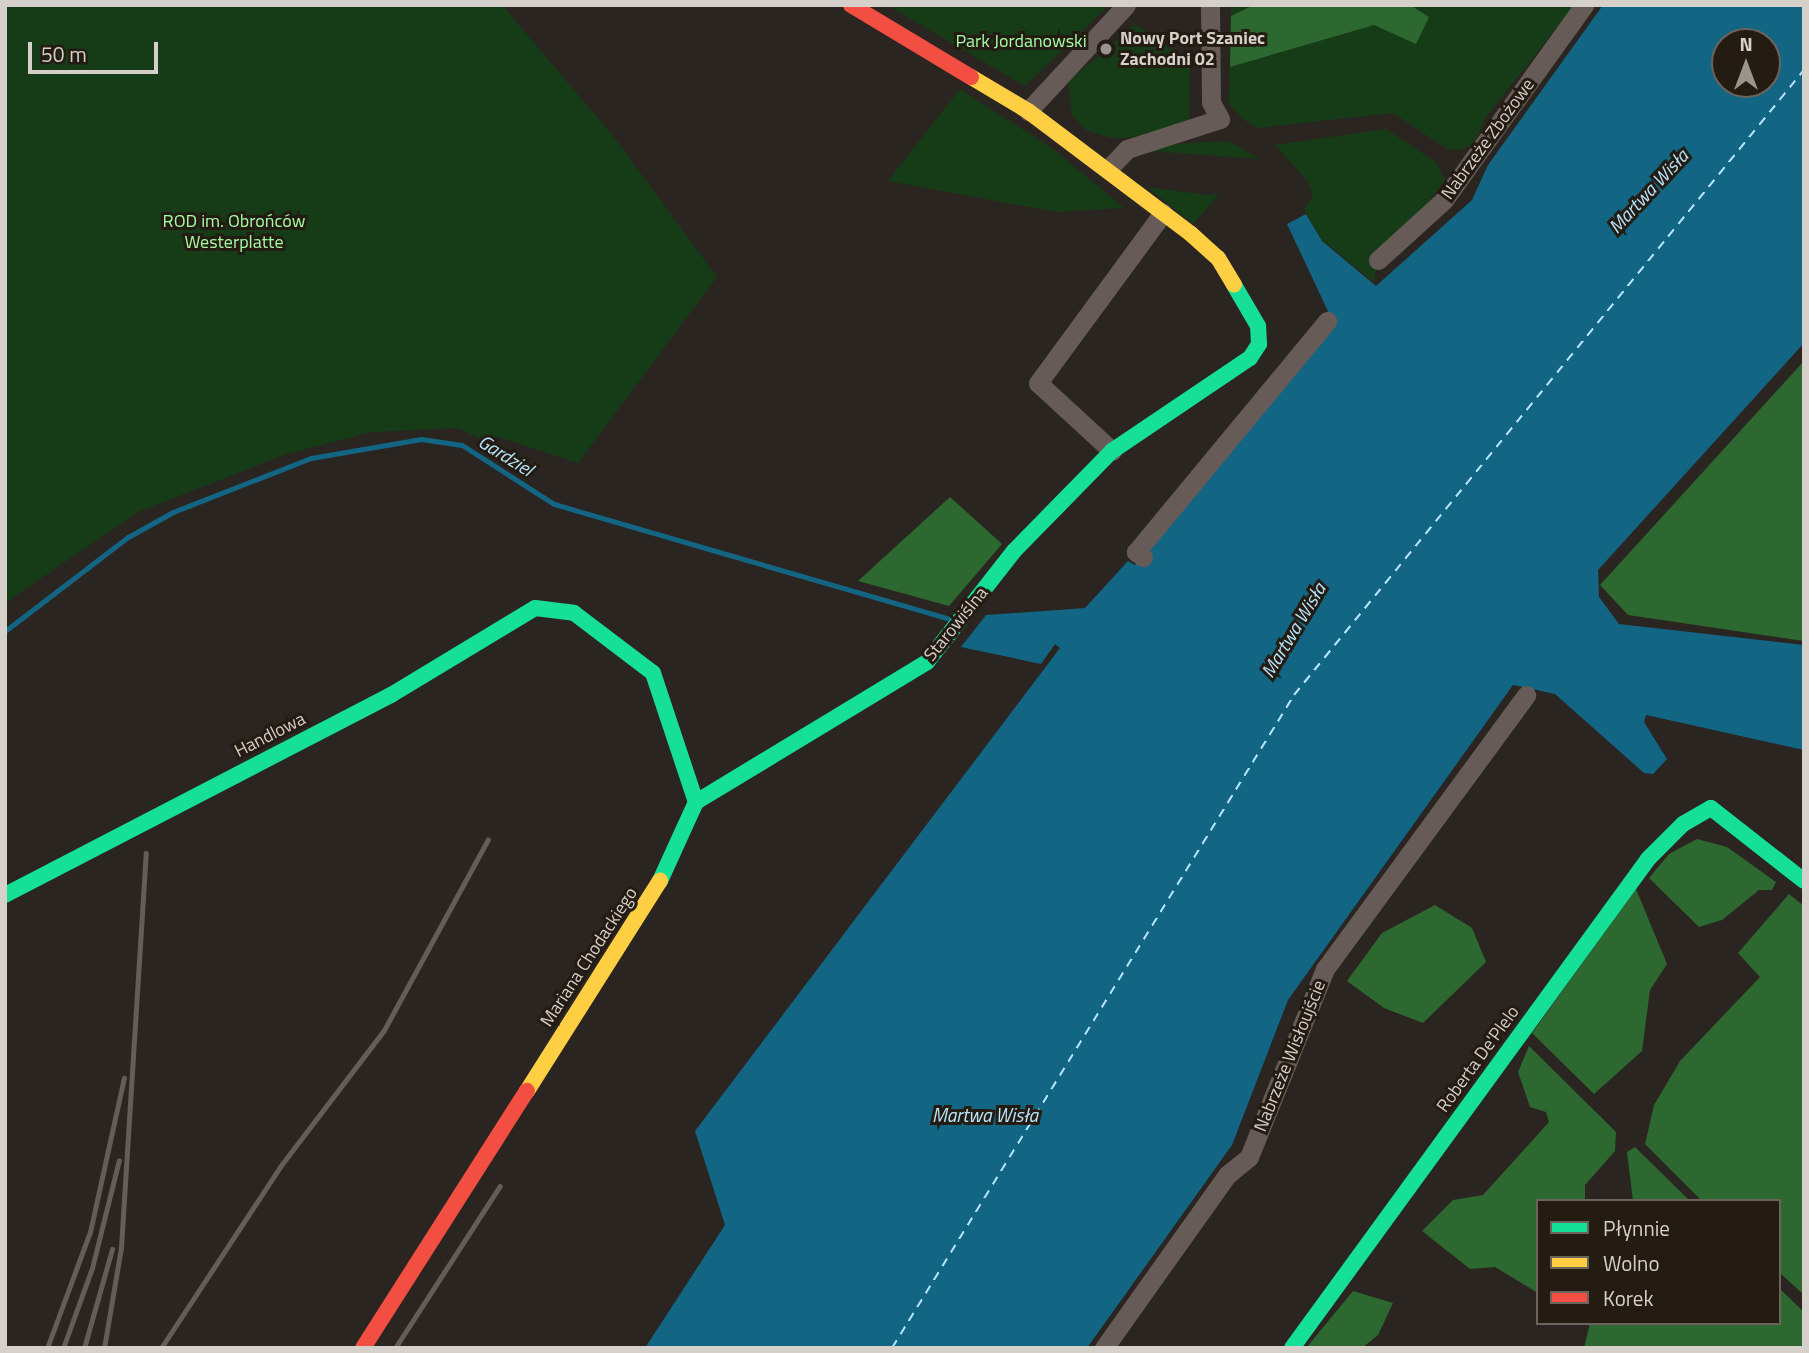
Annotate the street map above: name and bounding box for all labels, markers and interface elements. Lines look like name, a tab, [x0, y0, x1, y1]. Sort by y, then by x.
scale bar	[32, 28, 161, 72]
place label: Nowy Port Szaniec Zachodni 02	[1120, 28, 1265, 70]
north arrow	[1711, 28, 1781, 98]
text: N	[1739, 29, 1753, 58]
park label: Park Jordanowski	[955, 30, 1087, 52]
text: 50 m	[41, 38, 87, 70]
marker: Nowy Port Szaniec Zachodni 02	[1098, 41, 1114, 57]
street label: Nabrzeże Zbożowe	[1437, 74, 1539, 204]
water label: Martwa Wisła	[1603, 144, 1693, 238]
park label: ROD im. Obrońców Westerplatte	[163, 211, 305, 254]
water label: Gardziel	[474, 429, 538, 481]
water label: Martwa Wisła	[1256, 579, 1330, 681]
street label: Starowiślna	[920, 583, 992, 665]
street label: Handlowa	[231, 708, 309, 762]
street label: Mariana Chodackiego	[536, 883, 642, 1031]
street label: Nabrzeże Wisłoujście	[1250, 977, 1330, 1135]
street label: Roberta De'Plelo	[1432, 1002, 1524, 1116]
water label: Martwa Wisła	[932, 1104, 1038, 1126]
legend	[1536, 1199, 1781, 1325]
text: Płynnie	[1603, 1212, 1670, 1244]
text: Wolno	[1603, 1247, 1660, 1279]
text: Korek	[1603, 1282, 1653, 1314]

